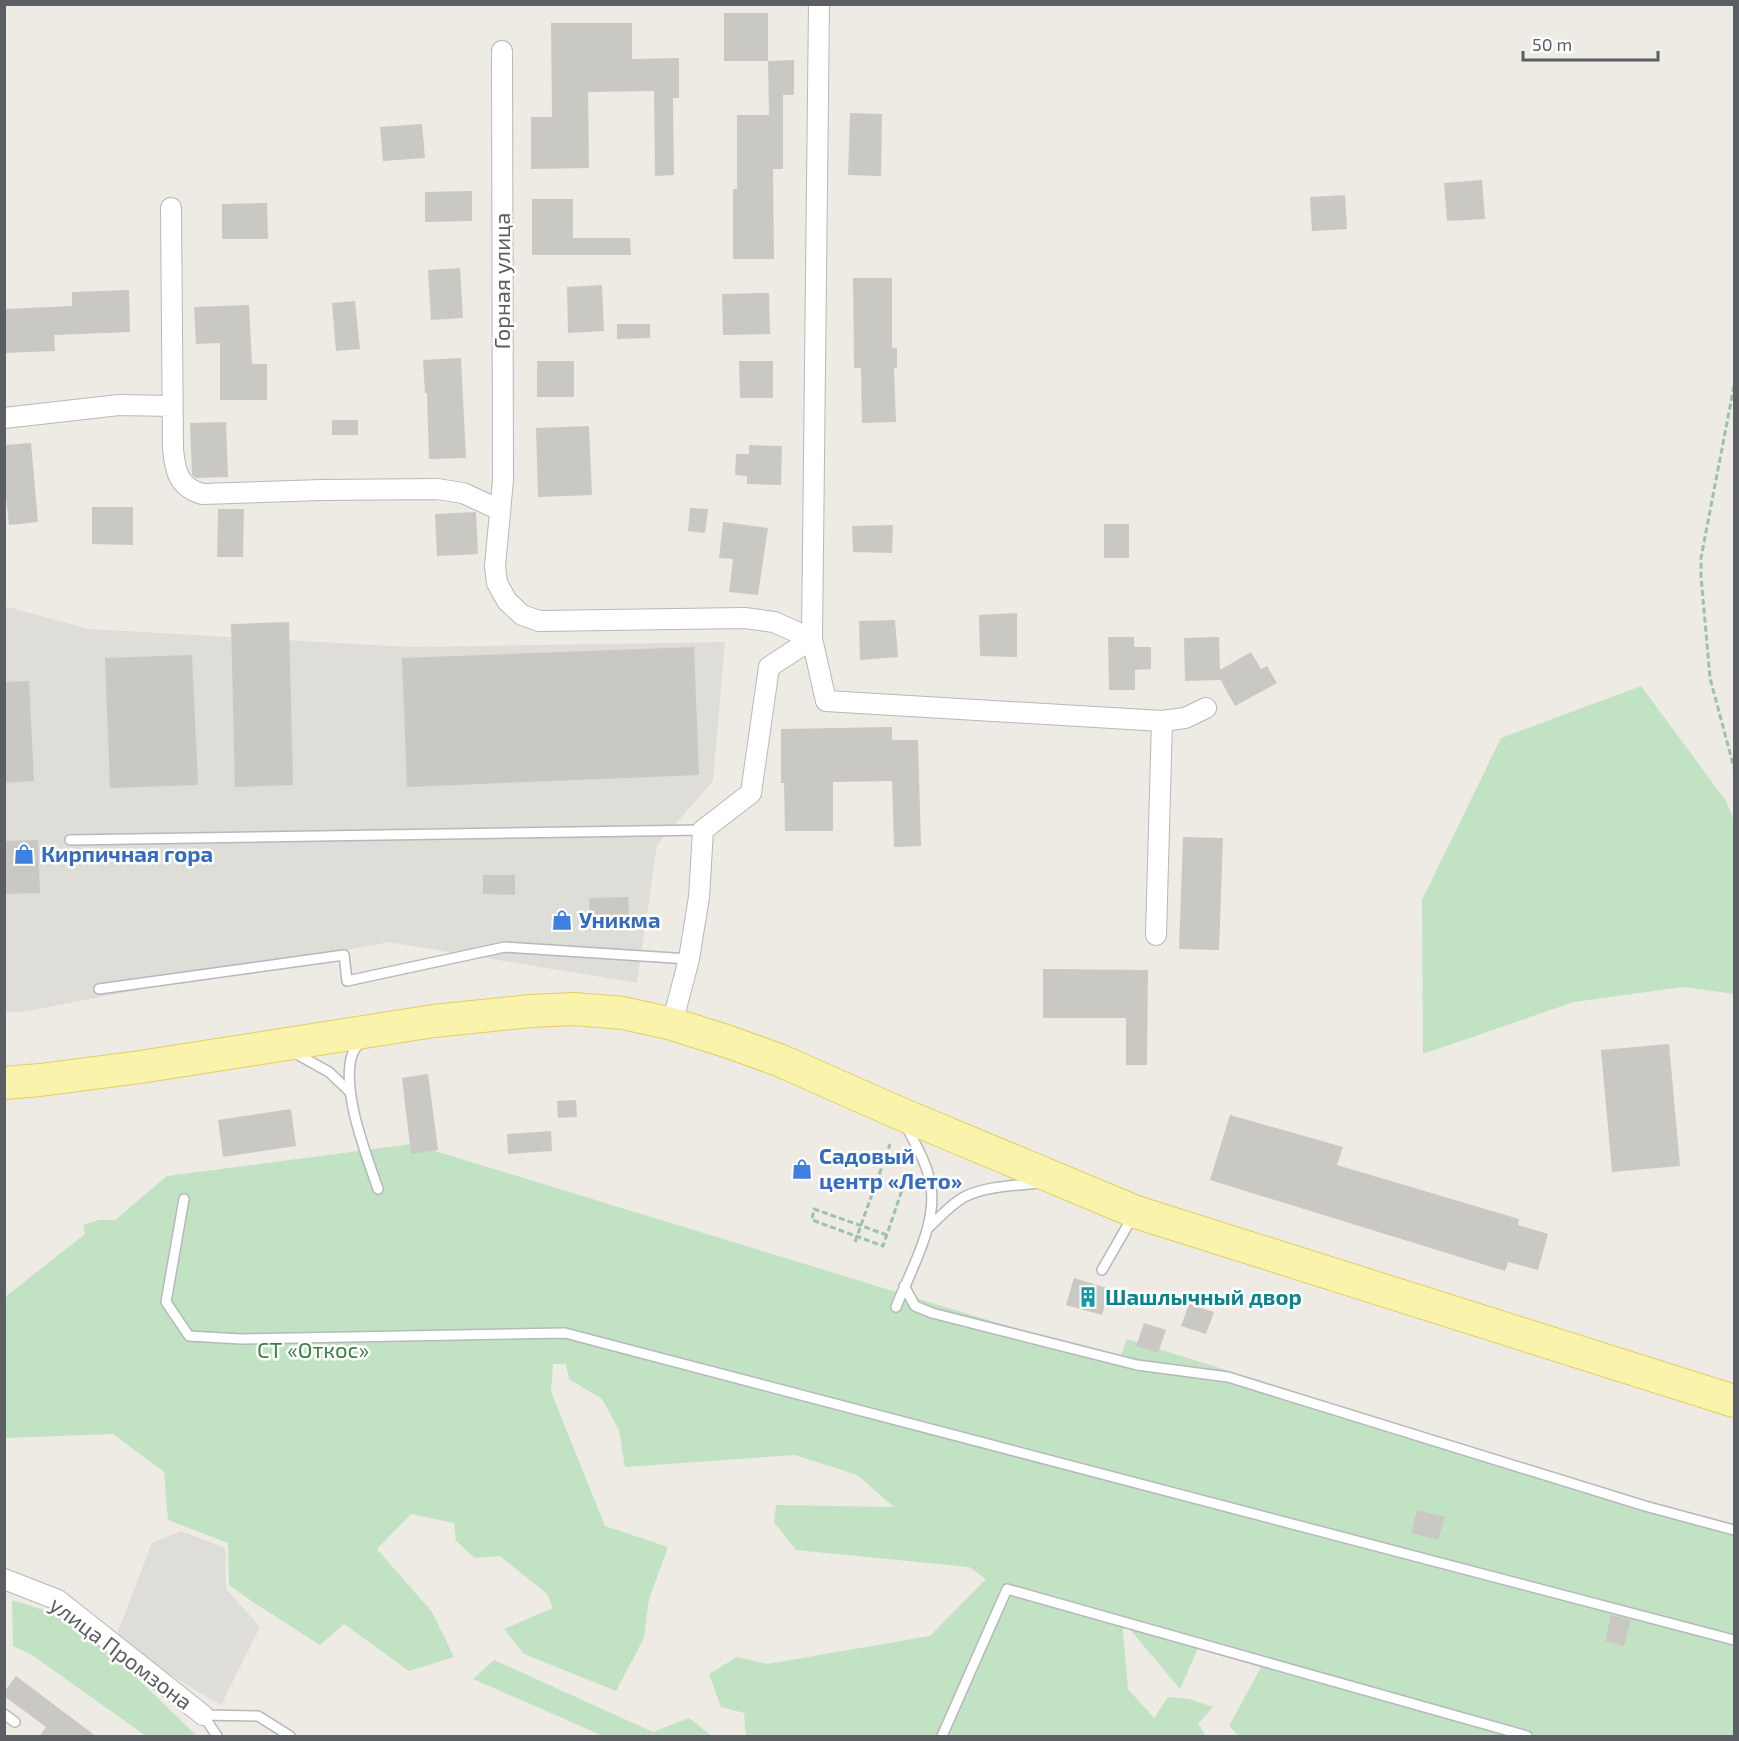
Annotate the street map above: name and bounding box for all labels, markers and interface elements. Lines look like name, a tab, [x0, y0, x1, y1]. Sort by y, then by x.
scale bar	[1523, 24, 1658, 62]
text: 50 m	[1532, 33, 1572, 55]
street label: Горная улица	[488, 213, 515, 349]
place label: Кирпичная гора	[41, 840, 213, 866]
shop icon: Кирпичная гора	[12, 842, 36, 866]
place label: Уникма	[579, 906, 661, 932]
shop icon: Уникма	[550, 908, 574, 932]
place label: Садовый центр «Лето»	[819, 1142, 962, 1193]
shop icon: Садовый центр «Лето»	[790, 1157, 814, 1181]
place label: Шашлычный двор	[1105, 1283, 1302, 1309]
building icon: Шашлычный двор	[1076, 1285, 1100, 1309]
park label: СТ «Откос»	[257, 1336, 369, 1362]
street label: улица Промзона	[45, 1590, 198, 1715]

